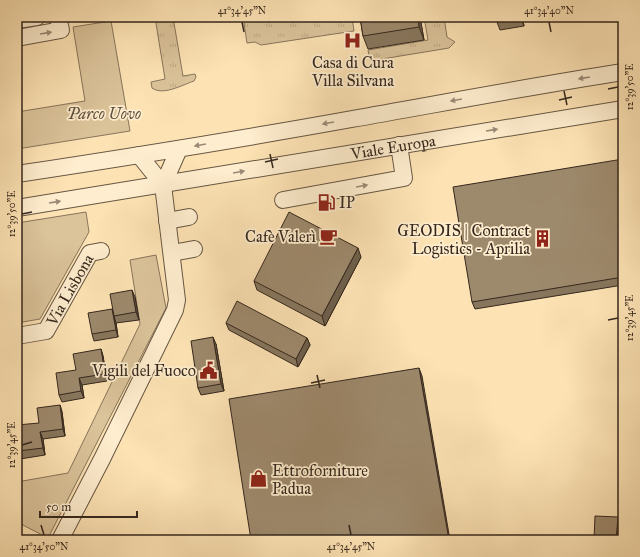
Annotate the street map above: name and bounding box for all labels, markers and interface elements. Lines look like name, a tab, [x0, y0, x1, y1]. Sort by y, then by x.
text: 41°34'45"N	[218, 5, 267, 17]
text: 41°34'40"N	[524, 5, 574, 17]
one-way arrow	[39, 30, 52, 36]
hospital icon: Casa di Cura Villa Silvana	[343, 31, 363, 51]
place label: Casa di Cura Villa Silvana	[311, 53, 394, 90]
text: 12°39'50"E	[624, 64, 636, 110]
one-way arrow	[578, 75, 591, 81]
one-way arrow	[450, 98, 463, 104]
park label: Parco Uovo	[67, 104, 141, 123]
one-way arrow	[322, 120, 335, 126]
one-way arrow	[486, 127, 498, 133]
street label: Viale Europa	[348, 131, 437, 164]
one-way arrow	[194, 142, 206, 148]
one-way arrow	[233, 169, 245, 175]
one-way arrow	[356, 183, 369, 189]
text: 12°39'50"E	[6, 191, 18, 237]
fuel station icon: IP	[316, 192, 336, 212]
place label: IP	[339, 193, 355, 212]
one-way arrow	[49, 199, 62, 205]
place label: GEODIS | Contract Logistics - Aprilia	[397, 221, 530, 259]
cafe icon: Cafè Valerì	[319, 226, 339, 246]
place label: Cafè Valerì	[245, 227, 317, 246]
building icon: GEODIS | Contract Logistics - Aprilia	[533, 229, 553, 249]
street label: Via Lisbona	[42, 250, 98, 330]
text: 12°39'45"E	[624, 295, 636, 341]
public building icon: Vigili del Fuoco	[199, 360, 219, 380]
place label: Vigili del Fuoco	[91, 361, 196, 381]
text: 12°39'45"E	[6, 422, 18, 468]
place label: Ettroforniture Padua	[272, 461, 368, 498]
shop icon: Ettroforniture Padua	[249, 469, 269, 489]
scale bar	[40, 493, 137, 519]
text: 50 m	[46, 500, 71, 514]
text: 41°34'50"N	[20, 541, 69, 553]
text: 41°34'45"N	[327, 541, 376, 553]

